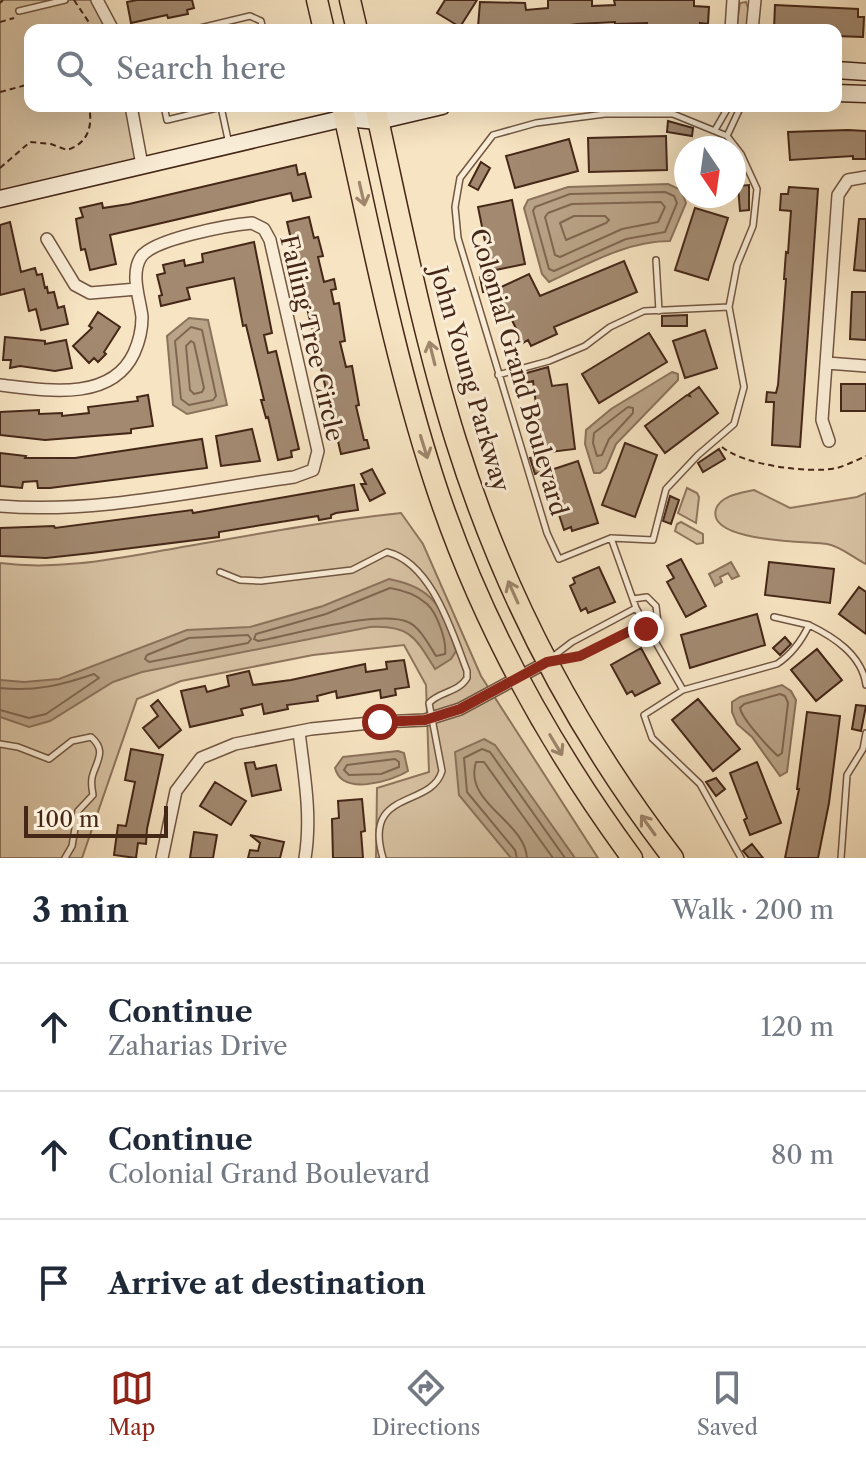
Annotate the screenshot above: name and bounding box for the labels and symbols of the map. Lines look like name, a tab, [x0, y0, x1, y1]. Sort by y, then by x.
north arrow	[674, 136, 746, 208]
one-way arrow	[355, 181, 370, 207]
street label: Colonial Grand Boulevard	[464, 225, 574, 519]
street label: Falling Tree Circle	[274, 232, 350, 444]
street label: John Young Parkway	[423, 259, 516, 495]
one-way arrow	[424, 340, 439, 366]
one-way arrow	[417, 433, 432, 459]
one-way arrow	[505, 580, 520, 604]
route end	[628, 611, 664, 647]
route start	[362, 704, 398, 740]
one-way arrow	[548, 733, 564, 756]
scale bar	[24, 802, 168, 838]
one-way arrow	[640, 814, 656, 836]

